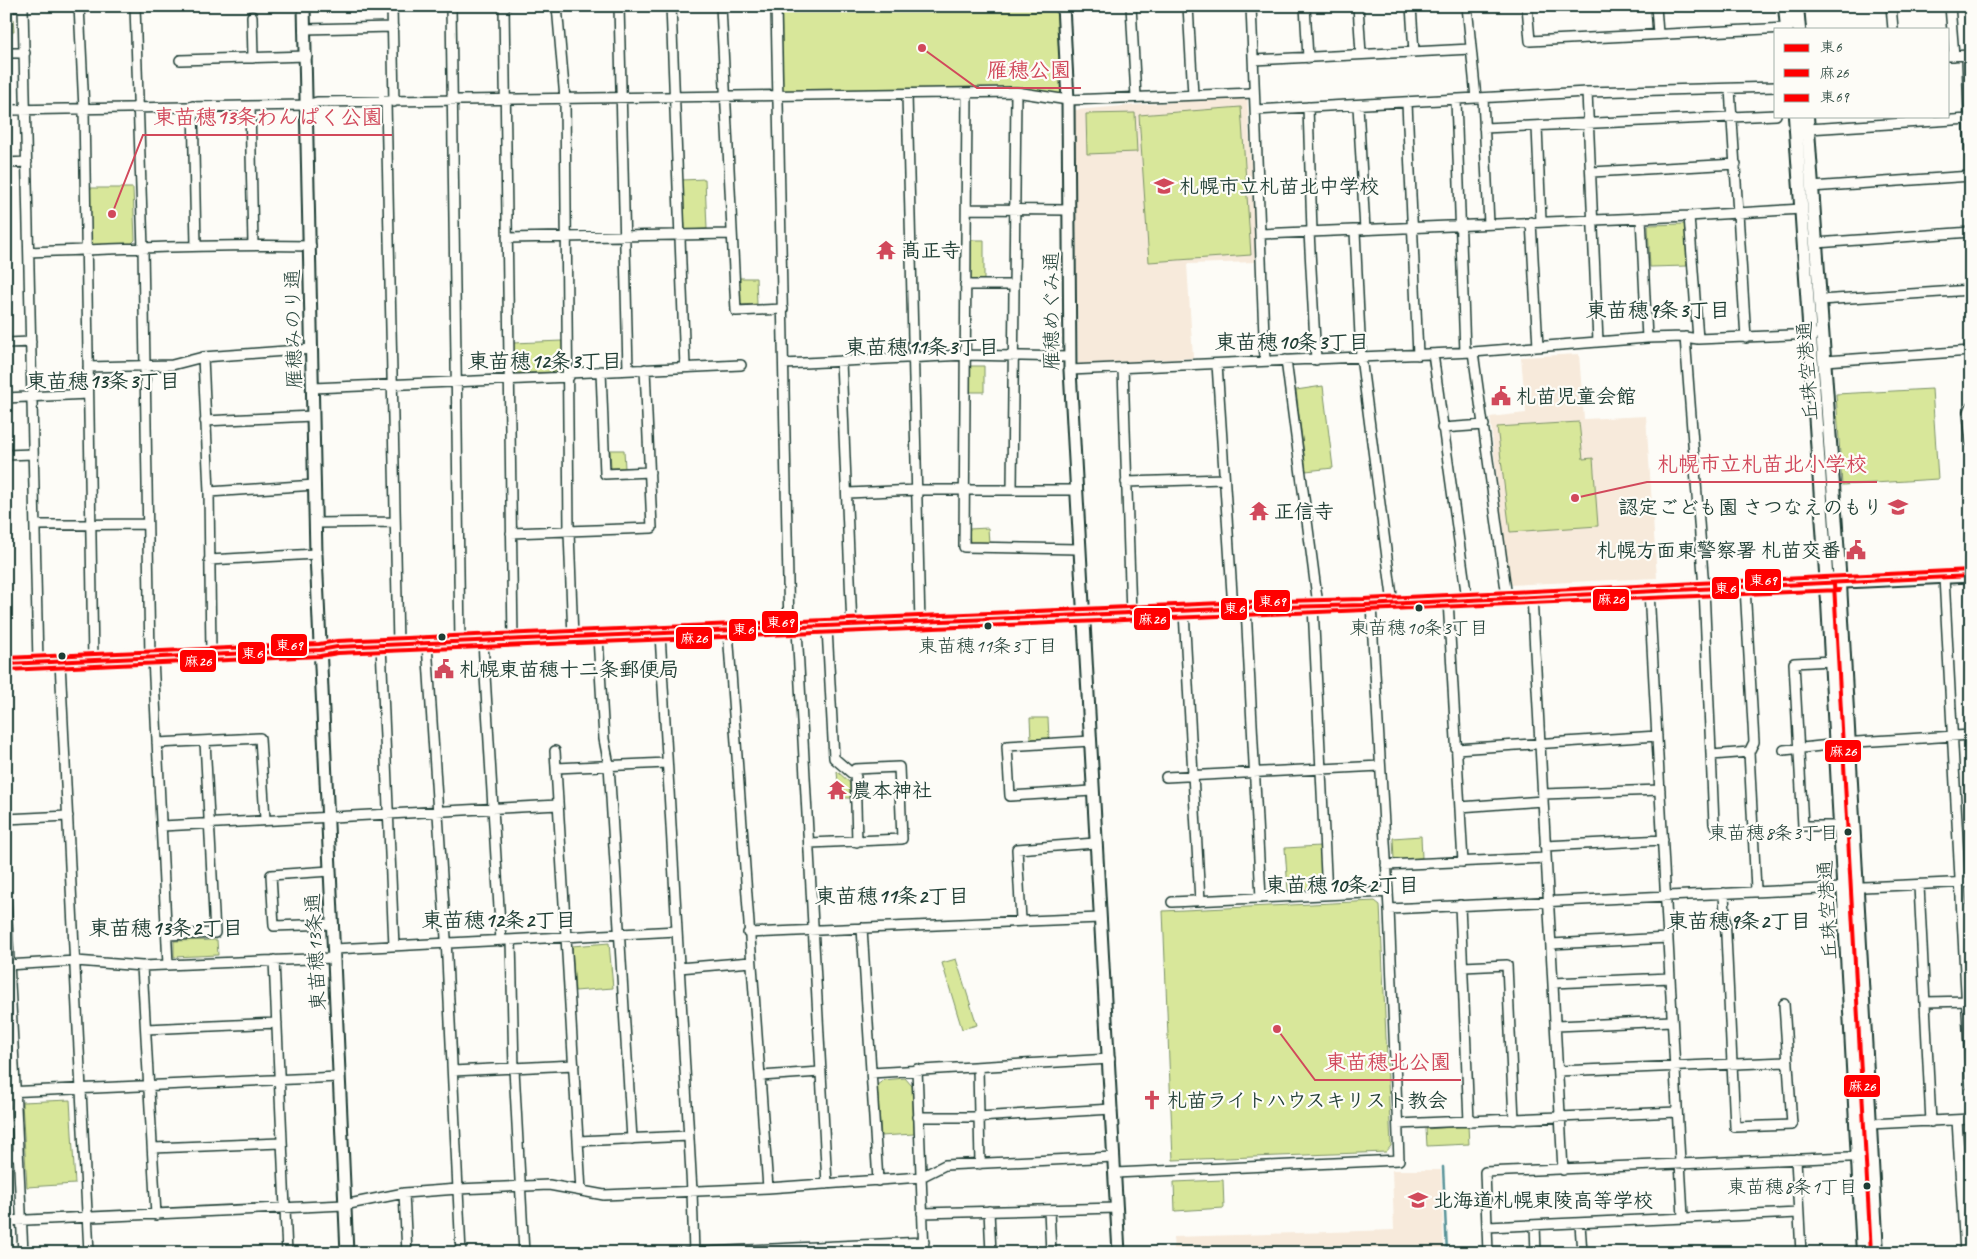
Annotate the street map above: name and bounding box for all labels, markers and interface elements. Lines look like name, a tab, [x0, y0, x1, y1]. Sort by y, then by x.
legend	[1774, 28, 1950, 118]
text: 東6	[1820, 38, 1843, 57]
callout: 雁穂公園	[977, 52, 1081, 88]
text: 雁穂公園	[987, 57, 1071, 83]
text: 麻26	[1820, 64, 1850, 83]
text: 東69	[1820, 88, 1850, 107]
callout: 東苗穂13条わんぱく公園	[143, 99, 392, 135]
text: 東苗穂13条わんぱく公園	[154, 104, 382, 130]
place label: 札幌市立札苗北中学校	[1179, 174, 1379, 199]
school or university icon: 札幌市立札苗北中学校	[1153, 175, 1175, 197]
place label: 髙正寺	[901, 238, 961, 263]
temple icon: 髙正寺	[875, 239, 897, 261]
street label: 雁穂めぐみ通	[1039, 251, 1064, 371]
street label: 雁穂みのり通	[280, 269, 307, 389]
district label: 東苗穂9条3丁目	[1586, 297, 1730, 323]
street label: 丘珠空港通	[1792, 320, 1823, 422]
district label: 東苗穂10条3丁目	[1215, 329, 1369, 355]
district label: 東苗穂11条3丁目	[845, 334, 999, 360]
district label: 東苗穂12条3丁目	[468, 348, 622, 374]
district label: 東苗穂13条3丁目	[26, 368, 180, 394]
place label: 札苗児童会館	[1516, 384, 1636, 409]
public building icon: 札苗児童会館	[1490, 385, 1512, 407]
callout: 札幌市立札苗北小学校	[1647, 446, 1877, 482]
text: 札幌市立札苗北小学校	[1657, 451, 1867, 477]
place label: 認定ごども園 さつなえのもり	[1618, 495, 1883, 520]
school or university icon: 認定ごども園 さつなえのもり	[1887, 496, 1909, 518]
place label: 正信寺	[1274, 499, 1334, 524]
temple icon: 正信寺	[1248, 500, 1270, 522]
place label: 札幌方面東警察署 札苗交番	[1596, 538, 1841, 563]
public building icon: 札幌方面東警察署 札苗交番	[1845, 539, 1867, 561]
line badge: 東69	[1744, 568, 1782, 592]
text: 東69	[1750, 572, 1778, 589]
line badge: 東6	[1711, 576, 1740, 600]
text: 東6	[1715, 580, 1737, 597]
line badge: 麻26	[1592, 588, 1630, 612]
line badge: 東69	[1253, 589, 1291, 613]
text: 麻26	[1598, 591, 1626, 608]
text: 東69	[1259, 593, 1287, 610]
line badge: 東6	[1220, 597, 1248, 621]
text: 東6	[1224, 600, 1246, 617]
marker: 東苗穂10条3丁目	[1414, 603, 1424, 613]
line badge: 麻26	[1133, 607, 1171, 631]
line badge: 東69	[761, 610, 799, 634]
text: 麻26	[1139, 611, 1167, 628]
text: 東69	[767, 614, 795, 631]
place label: 東苗穂10条3丁目	[1349, 616, 1489, 640]
line badge: 東6	[728, 618, 757, 642]
text: 東6	[733, 621, 755, 638]
marker: 東苗穂11条3丁目	[983, 621, 993, 631]
line badge: 麻26	[675, 626, 713, 650]
text: 麻26	[681, 630, 709, 647]
unlabelled marker	[437, 632, 447, 642]
line badge: 東69	[270, 633, 308, 657]
place label: 東苗穂11条3丁目	[918, 634, 1058, 658]
text: 東69	[276, 637, 304, 654]
line badge: 東6	[237, 641, 266, 665]
text: 東6	[242, 645, 264, 662]
line badge: 麻26	[179, 649, 217, 673]
unlabelled marker	[57, 651, 67, 661]
text: 麻26	[185, 653, 213, 670]
place label: 札幌東苗穂十二条郵便局	[459, 657, 679, 682]
public building icon: 札幌東苗穂十二条郵便局	[433, 658, 455, 680]
line badge: 麻26	[1824, 739, 1862, 763]
text: 麻26	[1830, 743, 1858, 760]
place label: 農本神社	[852, 778, 932, 803]
temple icon: 農本神社	[826, 779, 848, 801]
place label: 東苗穂8条3丁目	[1708, 821, 1839, 845]
marker: 東苗穂8条3丁目	[1843, 827, 1853, 837]
street label: 丘珠空港通	[1812, 859, 1843, 961]
district label: 東苗穂10条2丁目	[1265, 872, 1419, 898]
district label: 東苗穂11条2丁目	[815, 883, 969, 909]
street label: 東苗穂13条通	[300, 892, 331, 1012]
district label: 東苗穂12条2丁目	[422, 907, 576, 933]
district label: 東苗穂9条2丁目	[1667, 908, 1811, 934]
district label: 東苗穂13条2丁目	[89, 915, 243, 941]
callout: 東苗穂北公園	[1315, 1044, 1461, 1080]
text: 東苗穂北公園	[1325, 1049, 1451, 1075]
line badge: 麻26	[1843, 1074, 1881, 1098]
text: 麻26	[1849, 1078, 1877, 1095]
place label: 札苗ライトハウスキリスト教会	[1167, 1088, 1447, 1113]
church icon: 札苗ライトハウスキリスト教会	[1141, 1089, 1163, 1111]
place label: 東苗穂8条1丁目	[1727, 1175, 1858, 1199]
marker: 東苗穂8条1丁目	[1862, 1181, 1872, 1191]
place label: 北海道札幌東陵高等学校	[1433, 1188, 1653, 1213]
school or university icon: 北海道札幌東陵高等学校	[1407, 1189, 1429, 1211]

